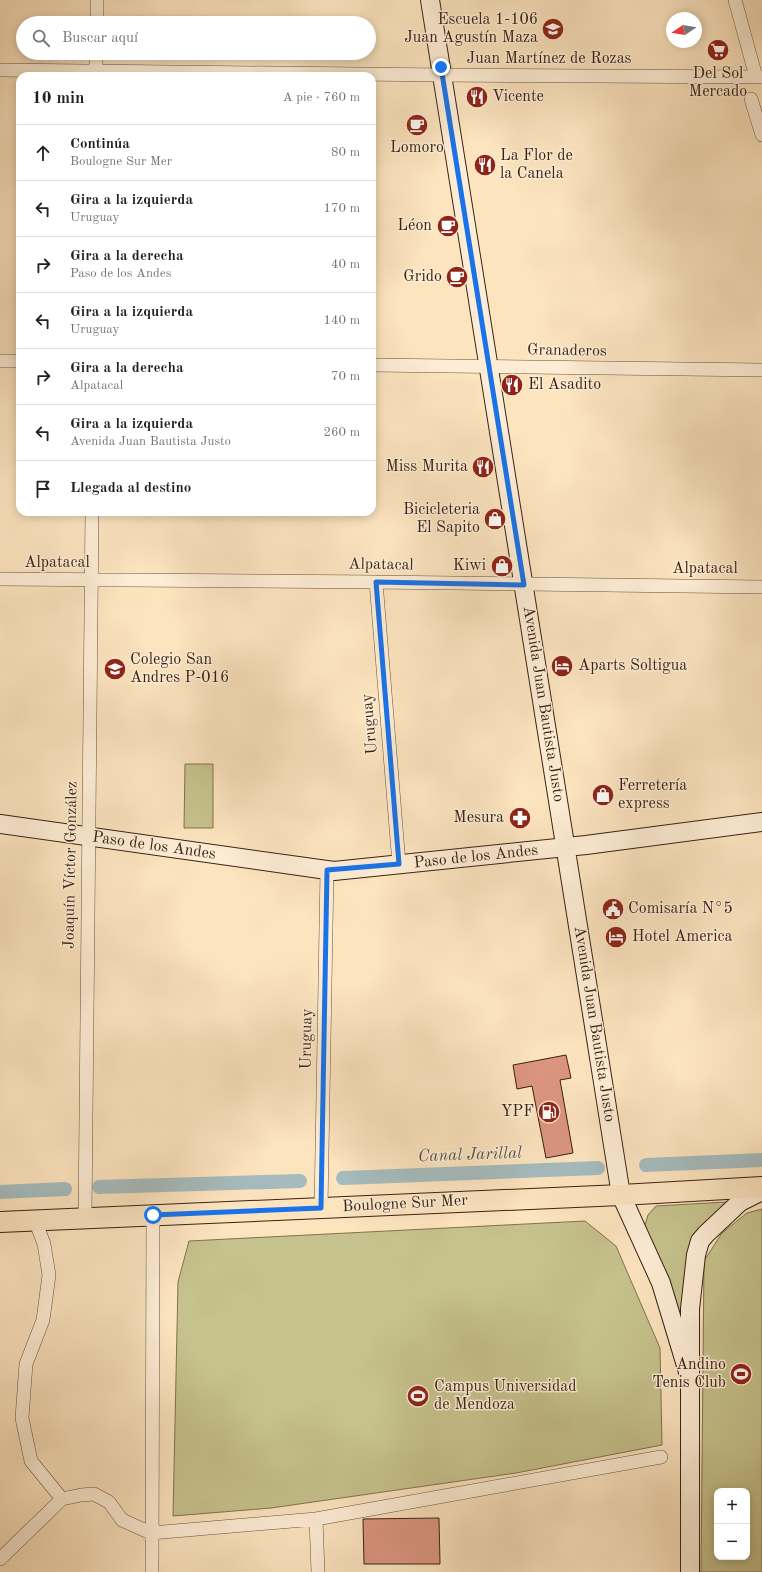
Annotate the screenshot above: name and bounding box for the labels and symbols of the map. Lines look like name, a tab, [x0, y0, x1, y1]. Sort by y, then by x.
place label: Escuela 1-106 Juan Agustín Maza	[404, 12, 538, 46]
north arrow	[666, 12, 702, 48]
school or university icon: Escuela 1-106 Juan Agustín Maza	[540, 16, 566, 42]
supermarket icon: Del Sol Mercado	[705, 37, 731, 63]
street label: Juan Martínez de Rozas	[467, 51, 632, 67]
route end	[432, 58, 450, 76]
place label: Del Sol Mercado	[689, 66, 747, 100]
restaurant icon: Vicente	[464, 84, 490, 110]
place label: Vicente	[492, 89, 544, 105]
cafe icon: Lomoro	[404, 112, 430, 138]
place label: Lomoro	[390, 140, 444, 156]
place label: La Flor de la Canela	[500, 148, 573, 182]
restaurant icon: La Flor de la Canela	[472, 152, 498, 178]
cafe icon: Léon	[435, 213, 461, 239]
place label: Léon	[397, 218, 432, 234]
cafe icon: Grido	[444, 264, 470, 290]
place label: Grido	[403, 269, 442, 285]
street label: Granaderos	[527, 342, 607, 360]
restaurant icon: El Asadito	[499, 372, 525, 398]
place label: El Asadito	[528, 377, 601, 393]
restaurant icon: Miss Murita	[470, 454, 496, 480]
place label: Miss Murita	[386, 459, 468, 475]
place label: Bicicleteria El Sapito	[403, 502, 480, 536]
shop icon: Bicicleteria El Sapito	[482, 506, 508, 532]
shop icon: Kiwi	[489, 553, 515, 579]
street label: Alpatacal	[24, 555, 90, 571]
street label: Alpatacal	[348, 556, 414, 574]
place label: Kiwi	[453, 558, 486, 574]
street label: Alpatacal	[672, 561, 738, 577]
street label: Avenida Juan Bautista Justo	[520, 605, 566, 803]
place label: Colegio San Andres P-016	[130, 652, 229, 686]
hotel icon: Aparts Soltigua	[549, 653, 575, 679]
school or university icon: Colegio San Andres P-016	[102, 656, 128, 682]
place label: Aparts Soltigua	[578, 658, 687, 674]
street label: Uruguay	[359, 692, 381, 755]
place label: Ferretería express	[618, 778, 687, 812]
street label: Joaquín Víctor González	[62, 781, 80, 949]
shop icon: Ferretería express	[590, 782, 616, 808]
pharmacy icon: Mesura	[507, 805, 533, 831]
place label: Mesura	[453, 810, 504, 826]
street label: Paso de los Andes	[91, 829, 217, 863]
street label: Paso de los Andes	[413, 843, 539, 871]
public building icon: Comisaría N°5	[600, 896, 626, 922]
place label: Comisaría N°5	[628, 901, 733, 917]
hotel icon: Hotel America	[603, 924, 629, 950]
street label: Avenida Juan Bautista Justo	[571, 925, 617, 1123]
place label: Hotel America	[632, 929, 732, 945]
street label: Uruguay	[298, 1008, 316, 1070]
fuel station icon: YPF	[536, 1099, 562, 1125]
place label: YPF	[501, 1104, 534, 1120]
water label: Canal Jarillal	[418, 1145, 522, 1165]
street label: Boulogne Sur Mer	[342, 1193, 469, 1215]
route start	[144, 1206, 162, 1224]
place label: Andino Tenis Club	[652, 1357, 726, 1391]
sports icon: Andino Tenis Club	[728, 1361, 754, 1387]
place label: Campus Universidad de Mendoza	[434, 1379, 577, 1413]
sports icon: Campus Universidad de Mendoza	[405, 1383, 431, 1409]

